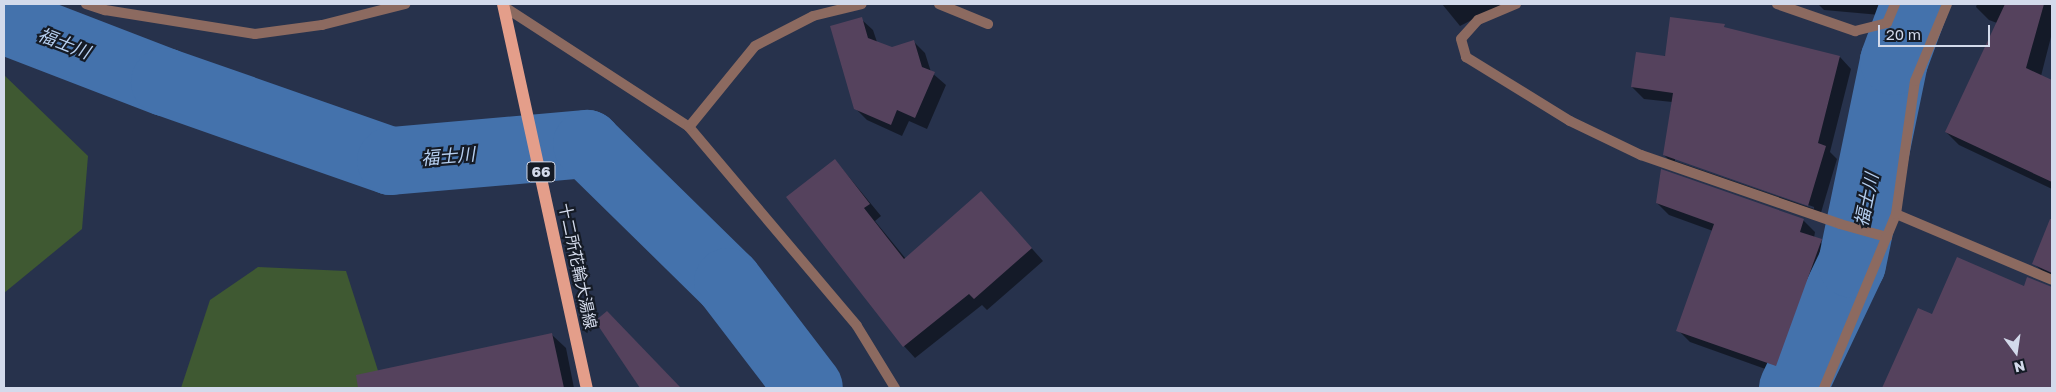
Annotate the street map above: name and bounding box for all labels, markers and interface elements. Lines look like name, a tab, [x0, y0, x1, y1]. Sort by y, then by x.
scale bar	[1881, 15, 1994, 47]
water label: 福士川	[35, 23, 93, 63]
text: 20 m	[1886, 25, 1921, 43]
water label: 福士川	[420, 143, 476, 169]
road number: 66	[526, 160, 556, 184]
water label: 福士川	[1850, 171, 1882, 229]
street label: 十二所花輪大湯線	[555, 201, 601, 331]
north arrow	[1991, 327, 2041, 377]
text: N	[2013, 358, 2027, 377]

